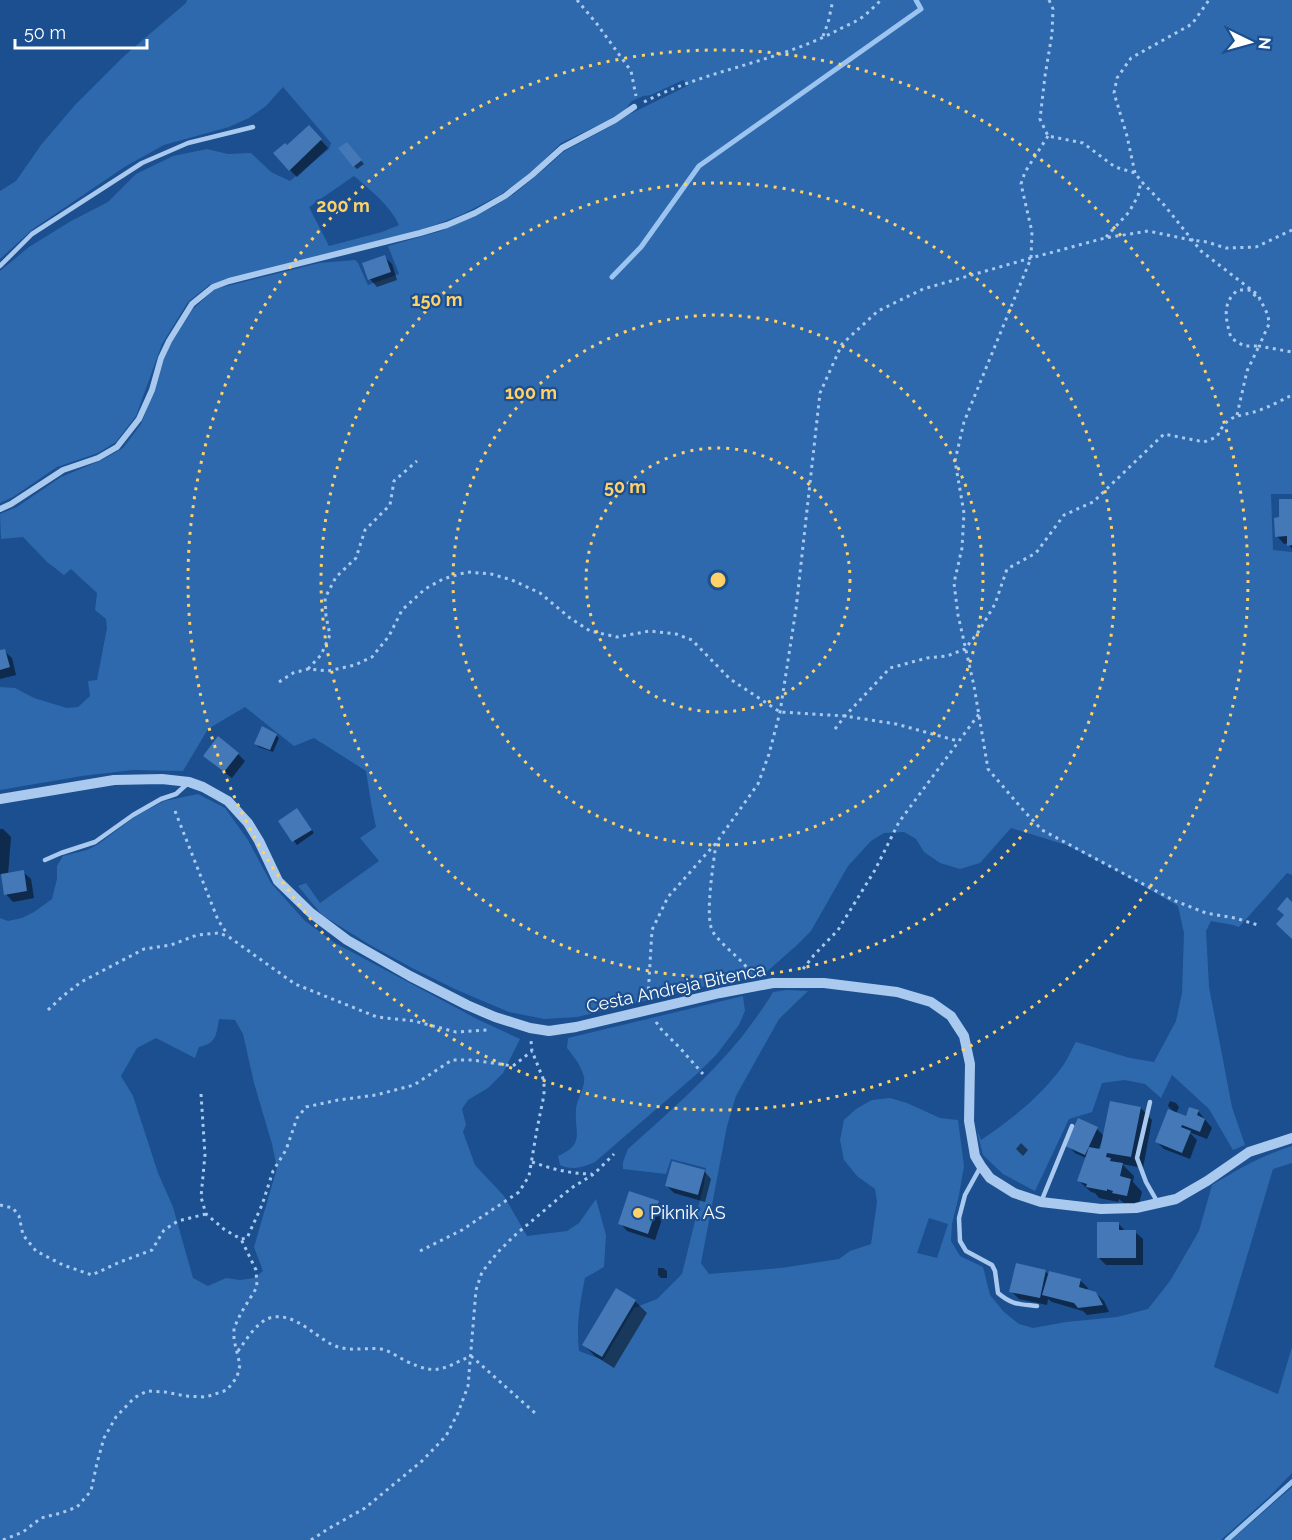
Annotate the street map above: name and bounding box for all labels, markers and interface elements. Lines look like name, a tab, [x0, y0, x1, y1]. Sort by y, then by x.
scale bar	[15, 12, 147, 50]
north arrow	[1220, 12, 1280, 72]
text: 50 m	[24, 22, 66, 43]
text: N	[1254, 36, 1274, 50]
text: 200 m	[316, 195, 370, 216]
text: 150 m	[412, 289, 463, 310]
text: 100 m	[505, 382, 557, 403]
text: 50 m	[604, 476, 646, 497]
centre of rings	[708, 570, 728, 590]
street label: Cesta Andreja Bitenca	[584, 958, 768, 1017]
place label: Piknik AS	[650, 1202, 726, 1223]
marker: Piknik AS	[631, 1206, 645, 1220]

